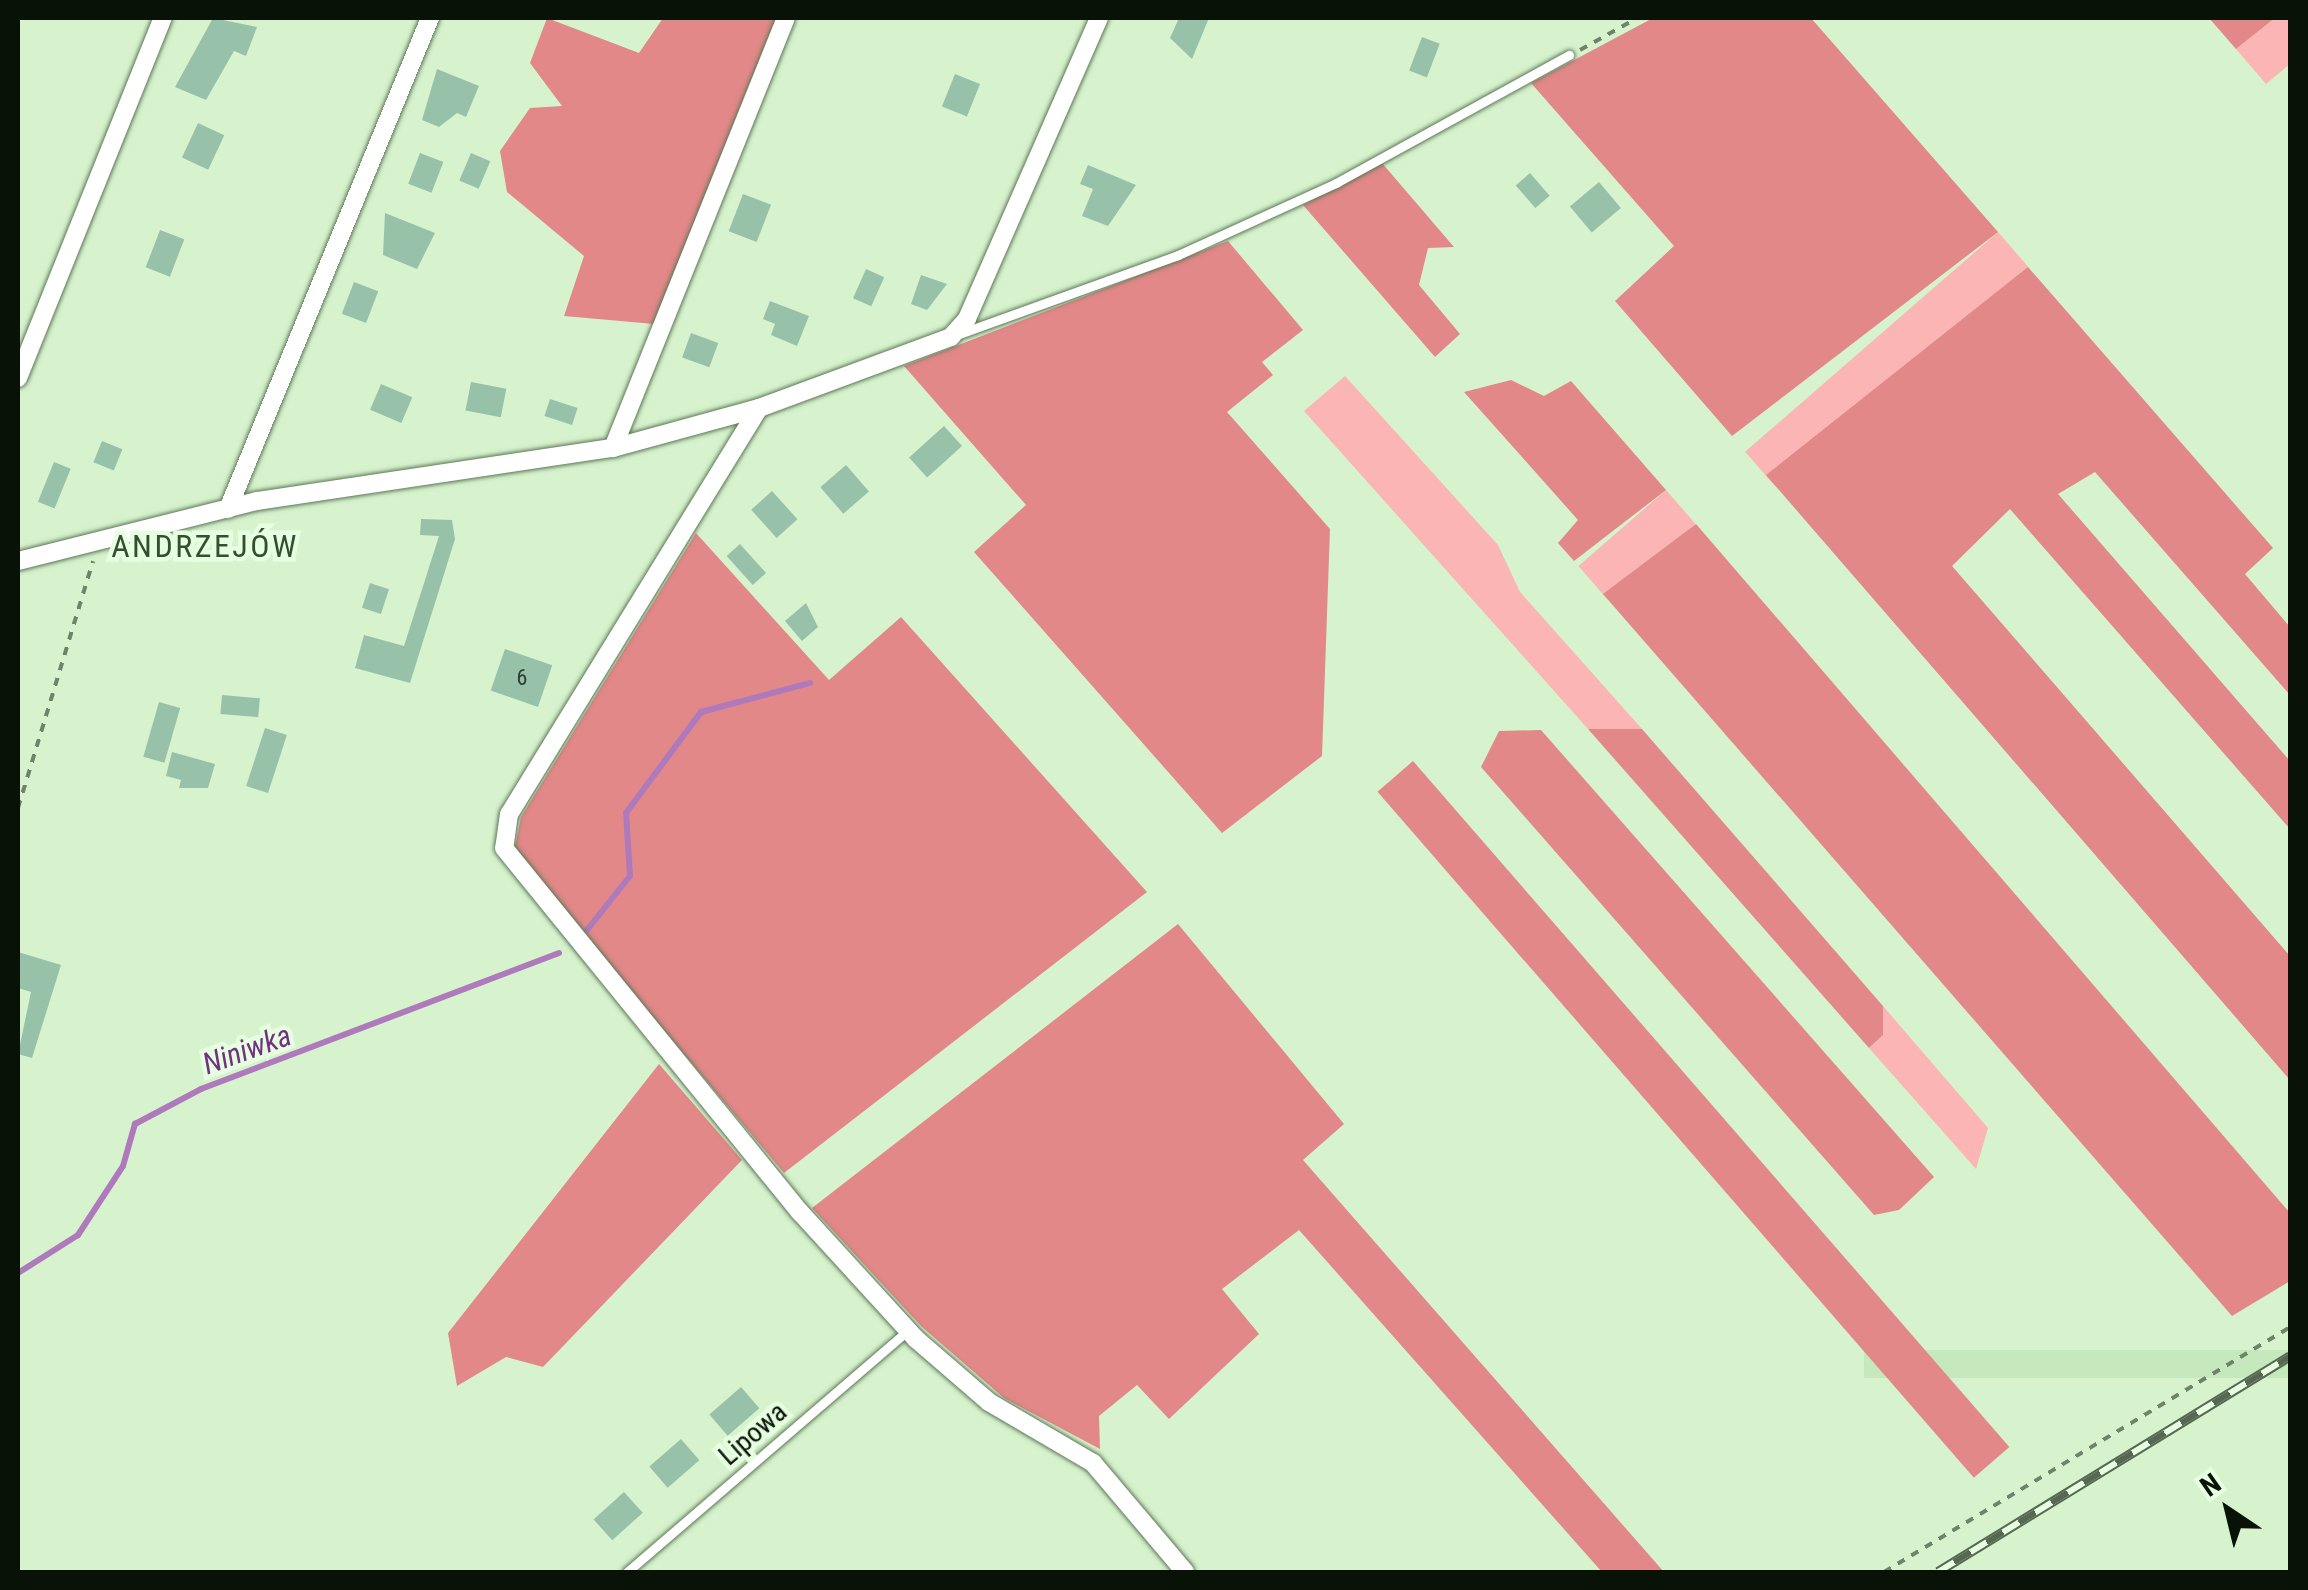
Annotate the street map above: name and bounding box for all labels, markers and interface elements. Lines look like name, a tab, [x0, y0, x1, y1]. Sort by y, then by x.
district label: ANDRZEJÓW	[111, 527, 299, 565]
house number: 6	[517, 665, 527, 691]
water label: Niniwka	[198, 1017, 296, 1083]
street label: Lipowa	[712, 1395, 794, 1473]
north arrow	[2178, 1460, 2278, 1560]
text: N	[2194, 1467, 2227, 1503]

